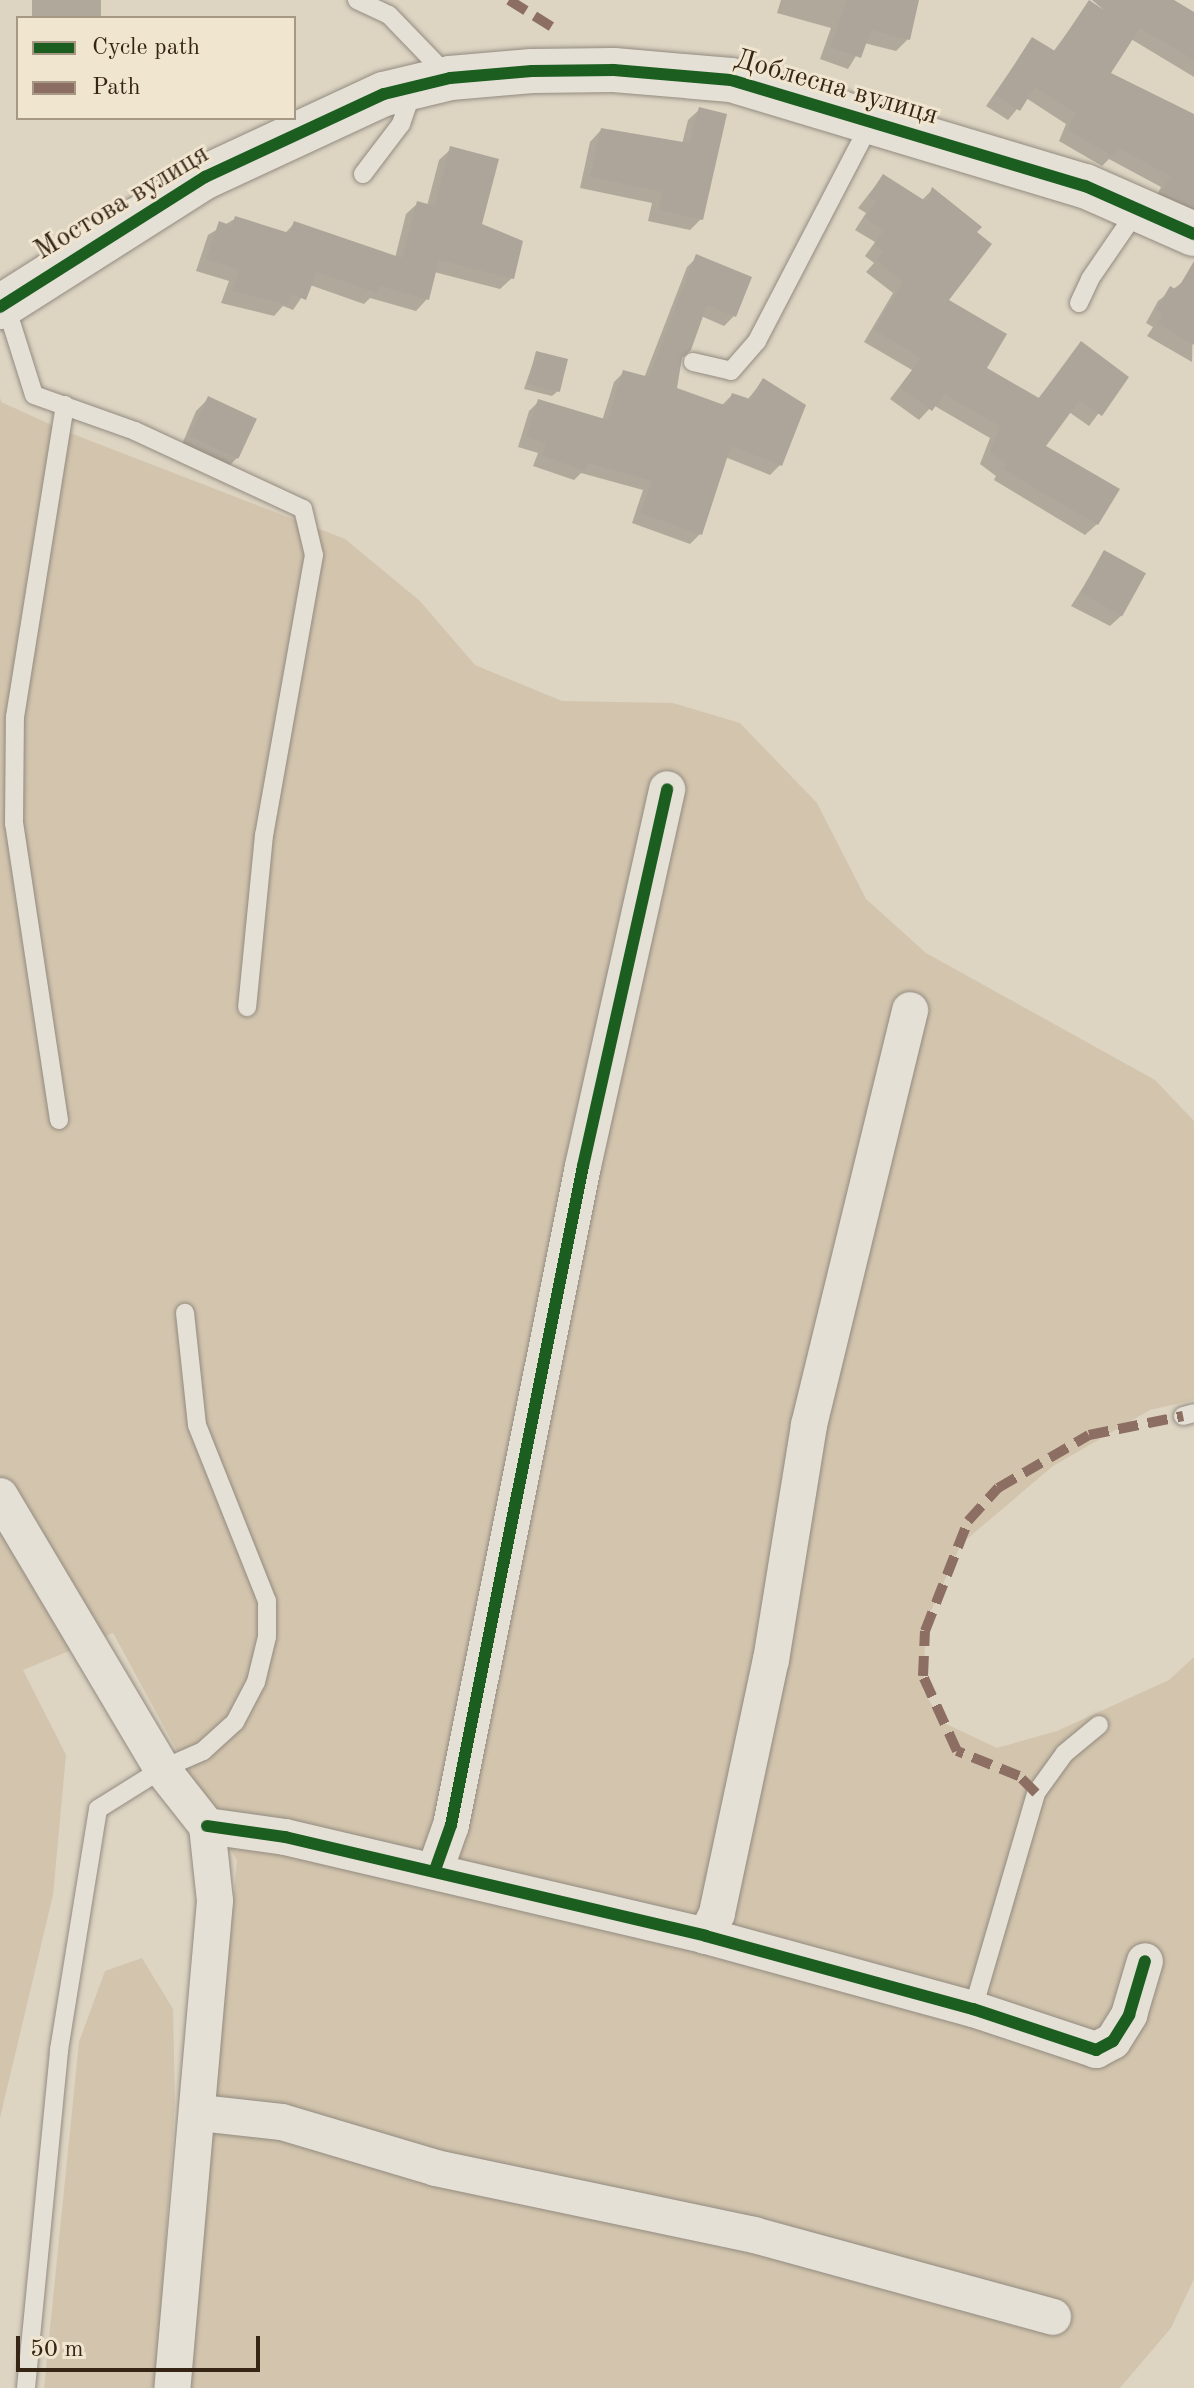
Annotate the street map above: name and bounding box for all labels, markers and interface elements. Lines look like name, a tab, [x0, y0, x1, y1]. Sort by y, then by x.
legend	[16, 16, 296, 120]
text: Cycle path	[92, 36, 200, 60]
street label: Доблесна вулиця	[730, 43, 942, 133]
text: Path	[92, 76, 141, 100]
street label: Мостова вулиця	[29, 138, 215, 268]
scale bar	[20, 2320, 264, 2370]
text: 50 m	[30, 2338, 84, 2362]

